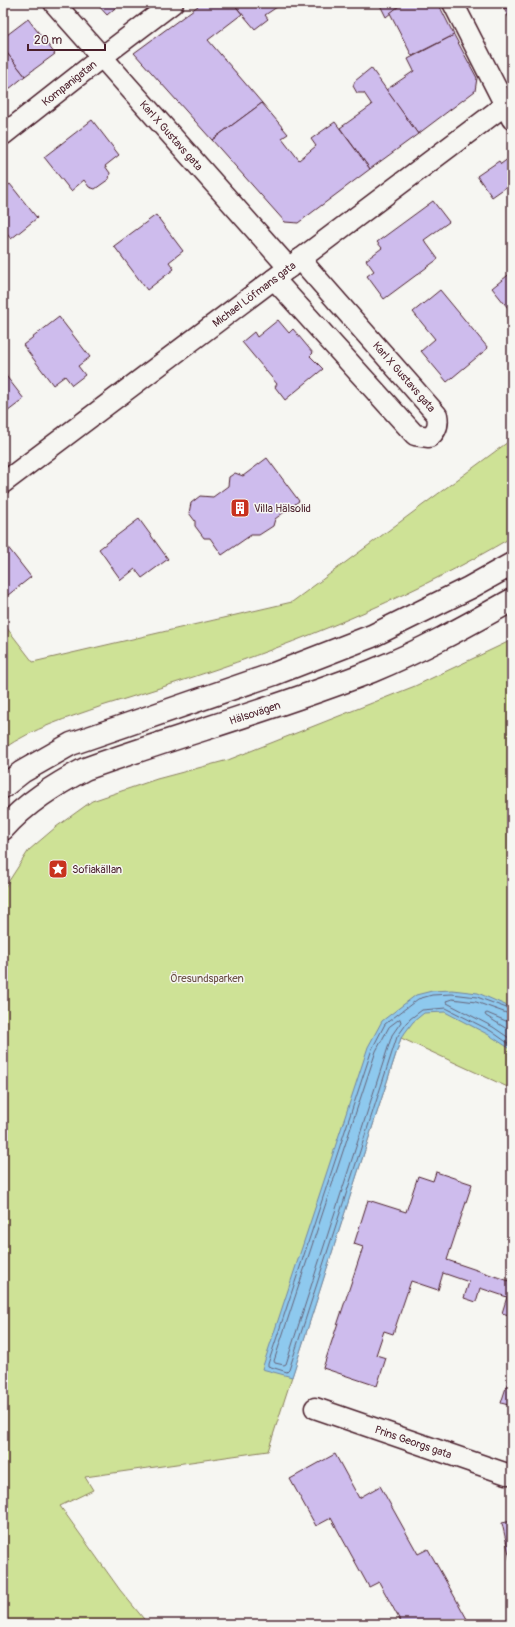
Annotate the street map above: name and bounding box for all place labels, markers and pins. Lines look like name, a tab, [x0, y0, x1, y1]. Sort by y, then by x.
building icon: Villa Hälsolid	[229, 497, 251, 519]
place label: Villa Hälsolid	[254, 502, 311, 515]
place icon: Sofiakällan	[47, 858, 69, 880]
place label: Sofiakällan	[72, 863, 122, 876]

